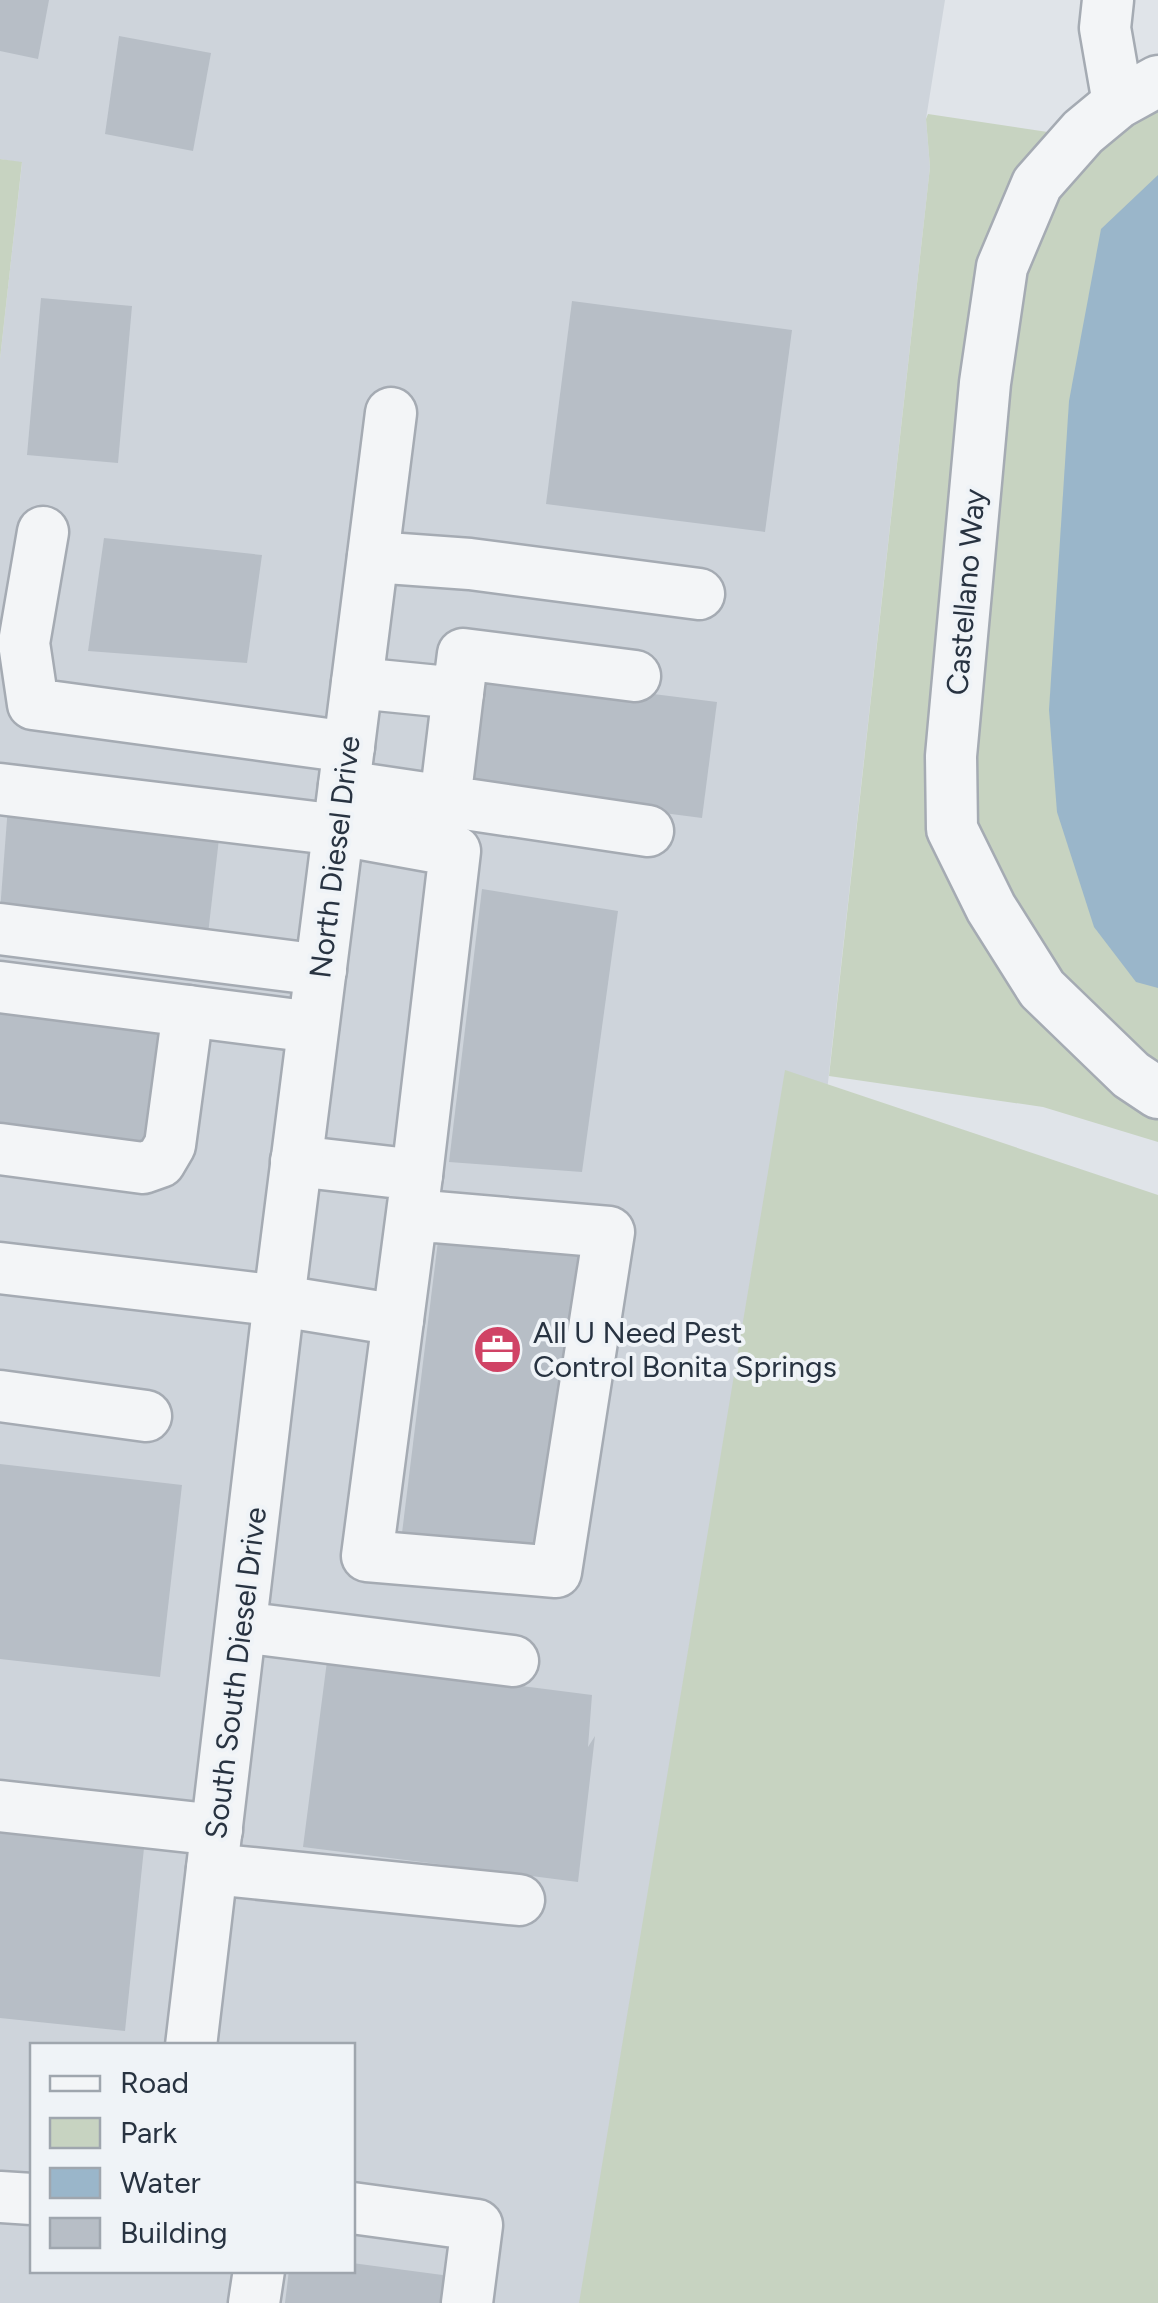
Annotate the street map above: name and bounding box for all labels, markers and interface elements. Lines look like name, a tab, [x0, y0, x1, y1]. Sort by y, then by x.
street label: Castellano Way	[938, 487, 993, 697]
street label: North Diesel Drive	[301, 734, 368, 980]
place label: All U Need Pest Control Bonita Springs	[533, 1314, 837, 1385]
office icon: All U Need Pest Control Bonita Springs	[472, 1324, 524, 1376]
street label: South South Diesel Drive	[197, 1505, 274, 1841]
legend	[30, 2043, 355, 2273]
text: Road	[120, 2064, 189, 2101]
text: Park	[120, 2114, 178, 2151]
text: Water	[120, 2164, 201, 2201]
text: Building	[120, 2214, 228, 2251]

